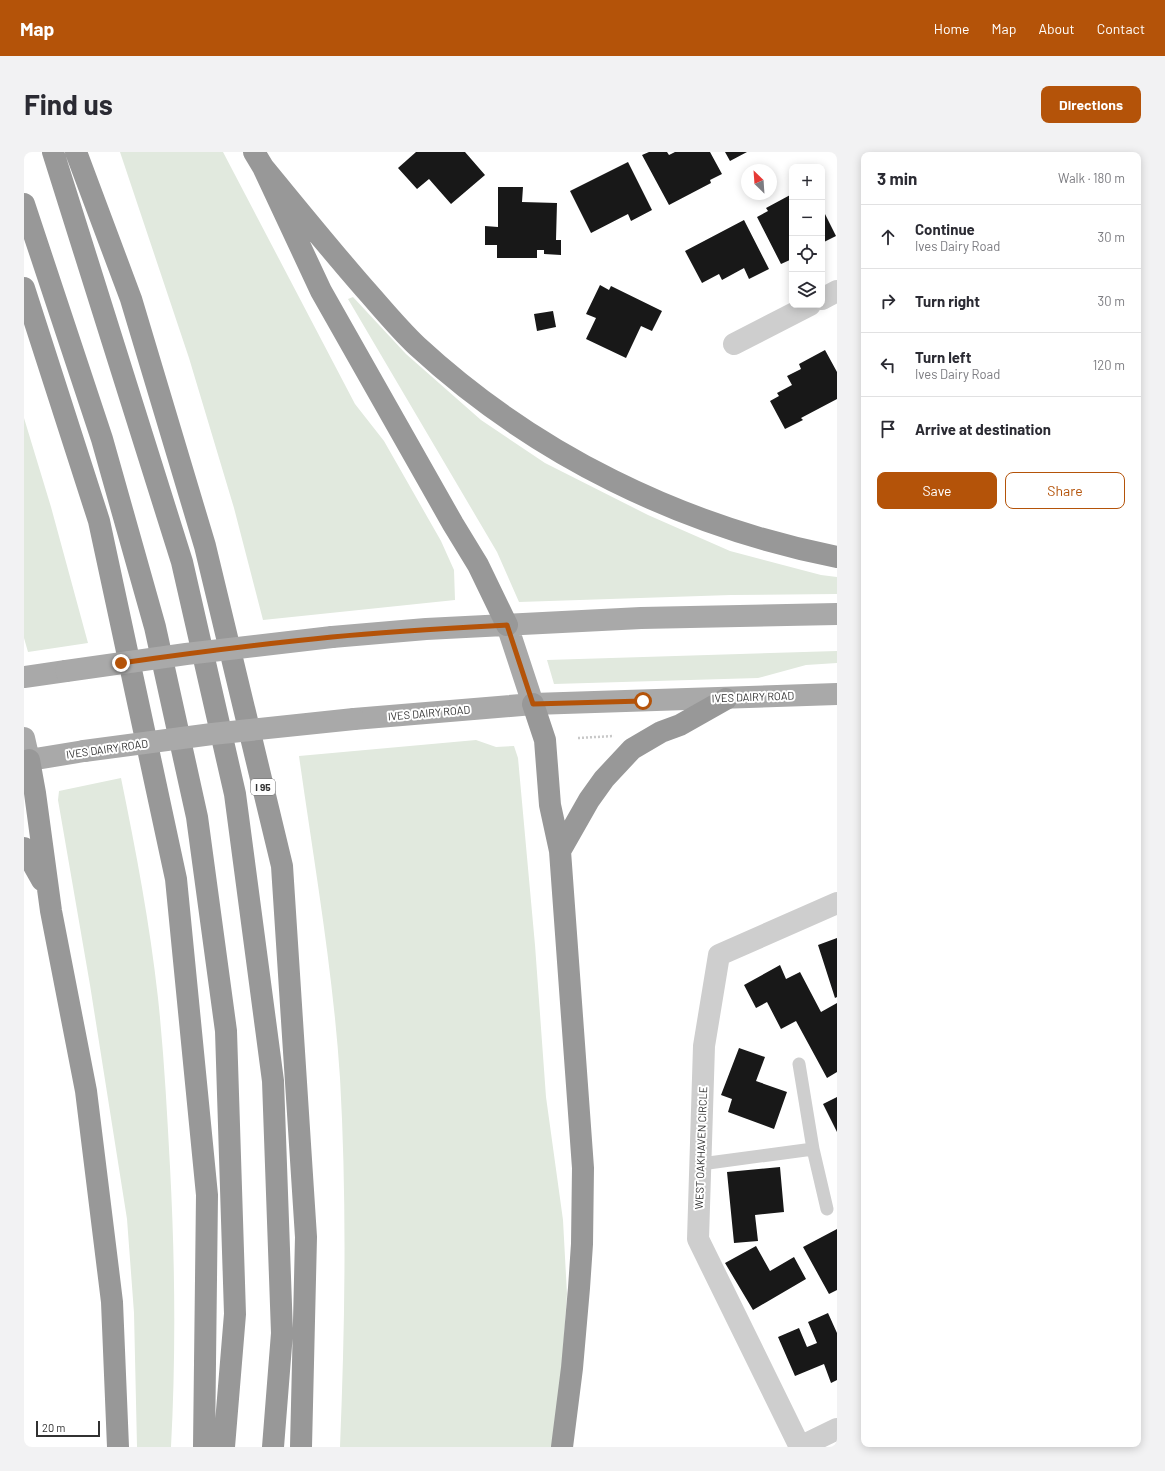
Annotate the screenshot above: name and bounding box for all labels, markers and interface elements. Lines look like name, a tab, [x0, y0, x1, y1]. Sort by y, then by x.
text: Map	[20, 17, 54, 40]
text: Home	[934, 20, 970, 37]
text: Map	[992, 20, 1016, 37]
text: About	[1038, 20, 1075, 37]
text: Contact	[1097, 20, 1145, 37]
button: Directions	[1041, 86, 1141, 123]
text: Find us	[24, 87, 113, 121]
north arrow	[741, 164, 777, 200]
map controls	[789, 164, 825, 308]
button: +	[789, 164, 825, 200]
text: 3 min	[877, 168, 917, 188]
text: Walk · 180 m	[1058, 170, 1125, 186]
button: −	[789, 200, 825, 236]
text: Continue	[915, 220, 975, 238]
icon: ahead	[877, 226, 899, 248]
text: 30 m	[1098, 229, 1125, 245]
button: locate	[789, 236, 825, 272]
text: Ives Dairy Road	[915, 238, 1000, 254]
button: layers	[789, 272, 825, 308]
icon: right	[877, 290, 899, 312]
text: Turn right	[915, 292, 980, 310]
text: 30 m	[1098, 293, 1125, 309]
text: Turn left	[915, 348, 971, 366]
icon: left	[877, 354, 899, 376]
text: 120 m	[1093, 357, 1125, 373]
text: Ives Dairy Road	[915, 366, 1000, 382]
icon: arrive	[877, 418, 899, 440]
text: Arrive at destination	[915, 420, 1051, 438]
button: Save	[877, 472, 997, 509]
button: Share	[1005, 472, 1125, 509]
route end	[112, 654, 130, 672]
street label: IVES DAIRY ROAD	[711, 689, 795, 704]
route start	[634, 692, 652, 710]
street label: IVES DAIRY ROAD	[387, 702, 471, 723]
street label: IVES DAIRY ROAD	[65, 736, 149, 761]
road number: I 95	[251, 779, 275, 795]
street label: WEST OAKHAVEN CIRCLE	[692, 1086, 709, 1210]
scale bar	[36, 1419, 100, 1438]
text: 20 m	[42, 1421, 65, 1434]

